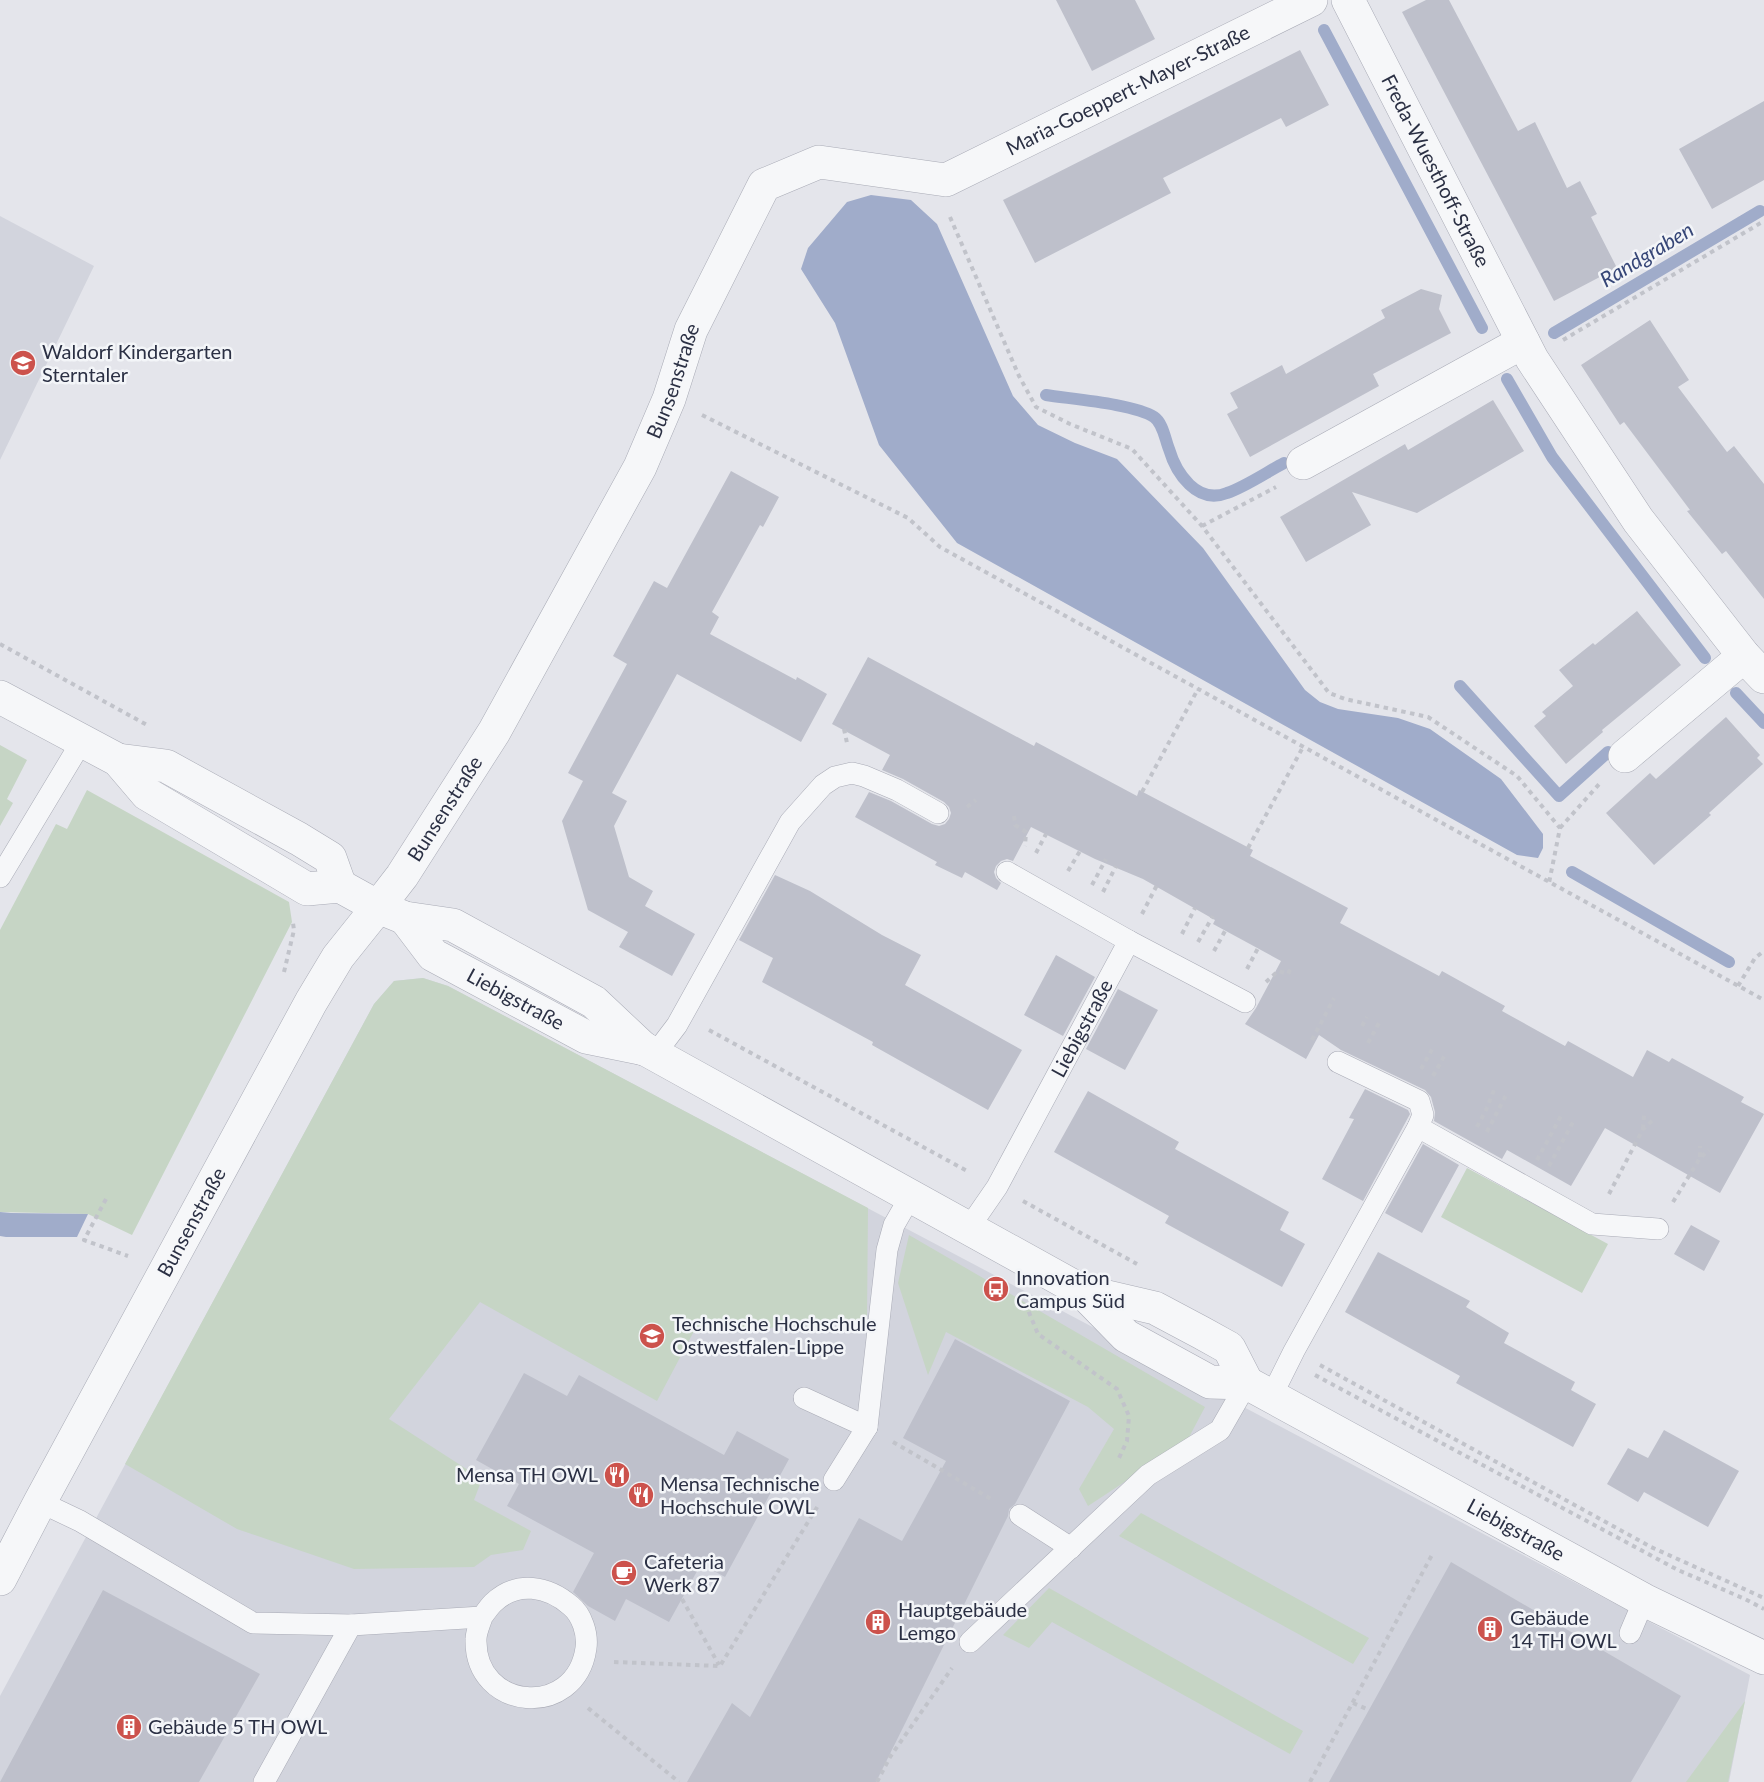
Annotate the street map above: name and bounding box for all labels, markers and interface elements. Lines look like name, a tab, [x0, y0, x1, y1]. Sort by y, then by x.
street label: Maria-Goeppert-Mayer-Straße	[1002, 19, 1253, 160]
street label: Freda-Wuesthoff-Straße	[1377, 70, 1496, 271]
water label: Randgraben	[1595, 216, 1697, 291]
street label: Bunsenstraße	[641, 319, 704, 442]
place label: Waldorf Kindergarten Sterntaler	[42, 339, 232, 386]
school or university icon: Waldorf Kindergarten Sterntaler	[8, 348, 38, 378]
street label: Bunsenstraße	[402, 751, 487, 865]
street label: Liebigstraße	[463, 962, 569, 1034]
street label: Liebigstraße	[1045, 975, 1117, 1081]
street label: Bunsenstraße	[151, 1163, 230, 1280]
place label: Innovation Campus Süd	[1016, 1265, 1125, 1312]
bus stop icon: Innovation Campus Süd	[981, 1274, 1011, 1304]
place label: Technische Hochschule Ostwestfalen-Lippe	[672, 1311, 876, 1358]
school or university icon: Technische Hochschule Ostwestfalen-Lippe	[637, 1321, 667, 1351]
restaurant icon: Mensa TH OWL	[602, 1460, 632, 1490]
place label: Mensa TH OWL	[456, 1462, 598, 1486]
place label: Mensa Technische Hochschule OWL	[660, 1471, 820, 1518]
restaurant icon: Mensa Technische Hochschule OWL	[626, 1480, 656, 1510]
street label: Liebigstraße	[1463, 1493, 1569, 1565]
place label: Cafeteria Werk 87	[644, 1549, 724, 1596]
cafe icon: Cafeteria Werk 87	[609, 1558, 639, 1588]
place label: Hauptgebäude Lemgo	[898, 1597, 1027, 1644]
place label: Gebäude 14 TH OWL	[1510, 1605, 1617, 1652]
building icon: Hauptgebäude Lemgo	[863, 1607, 893, 1637]
building icon: Gebäude 14 TH OWL	[1475, 1614, 1505, 1644]
building icon: Gebäude 5 TH OWL	[114, 1712, 144, 1742]
place label: Gebäude 5 TH OWL	[148, 1714, 327, 1738]

